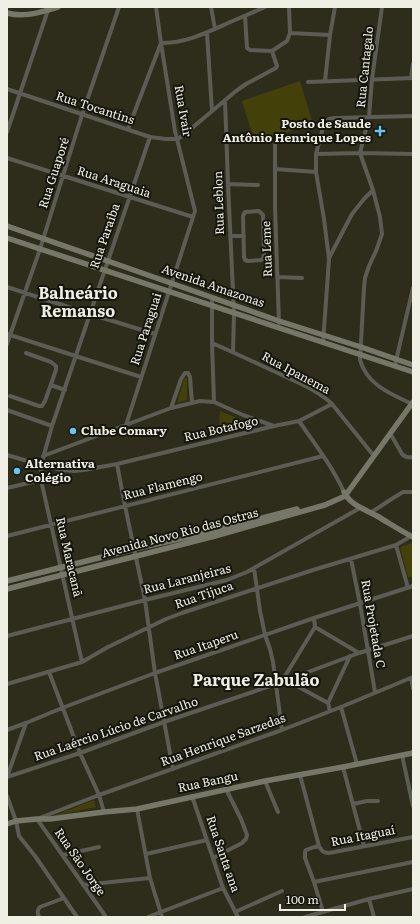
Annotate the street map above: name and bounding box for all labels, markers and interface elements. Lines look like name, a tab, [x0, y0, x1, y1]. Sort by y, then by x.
street label: Rua Cantagalo	[351, 25, 377, 109]
street label: Rua Ivair	[171, 84, 197, 138]
street label: Rua Tocantins	[54, 86, 137, 128]
place label: Posto de Saude Antônio Henrique Lopes	[223, 114, 371, 146]
marker: Posto de Saude Antônio Henrique Lopes	[374, 125, 386, 137]
street label: Rua Guaporé	[33, 135, 73, 211]
street label: Rua Araguaia	[75, 161, 154, 202]
street label: Rua Leblon	[208, 171, 228, 235]
street label: Rua Paraíba	[84, 200, 124, 271]
street label: Rua Leme	[256, 221, 276, 277]
street label: Avenida Amazonas	[159, 259, 268, 311]
district label: Balneário Remanso	[38, 280, 118, 322]
street label: Rua Paraguai	[125, 290, 165, 367]
street label: Rua Ipanema	[259, 346, 334, 398]
street label: Rua Botafogo	[182, 411, 260, 445]
place label: Clube Comary	[81, 421, 168, 439]
marker: Clube Comary	[68, 426, 78, 436]
place label: Alternativa Colégio	[25, 454, 95, 486]
marker: Alternativa Colégio	[12, 466, 22, 476]
street label: Rua Flamengo	[121, 466, 204, 504]
street label: Avenida Novo Rio das Ostras	[99, 502, 261, 562]
street label: Rua Maracanã	[52, 515, 88, 599]
street label: Rua Laranjeiras	[141, 558, 233, 598]
street label: Rua Tijuca	[172, 575, 236, 612]
street label: Rua Projetada C	[357, 578, 391, 670]
street label: Rua Itaperu	[171, 624, 241, 664]
district label: Parque Zabulão	[193, 667, 319, 691]
street label: Rua Laércio Lúcio de Carvalho	[31, 691, 200, 765]
street label: Rua Henrique Sarzedas	[158, 708, 288, 770]
street label: Rua Bangu	[176, 766, 240, 796]
street label: Rua Santa ana	[202, 813, 246, 895]
street label: Rua Itaguaí	[329, 820, 397, 850]
street label: Rua São Jorge	[51, 824, 111, 899]
scale bar	[280, 886, 345, 912]
text: 100 m	[286, 890, 319, 908]

